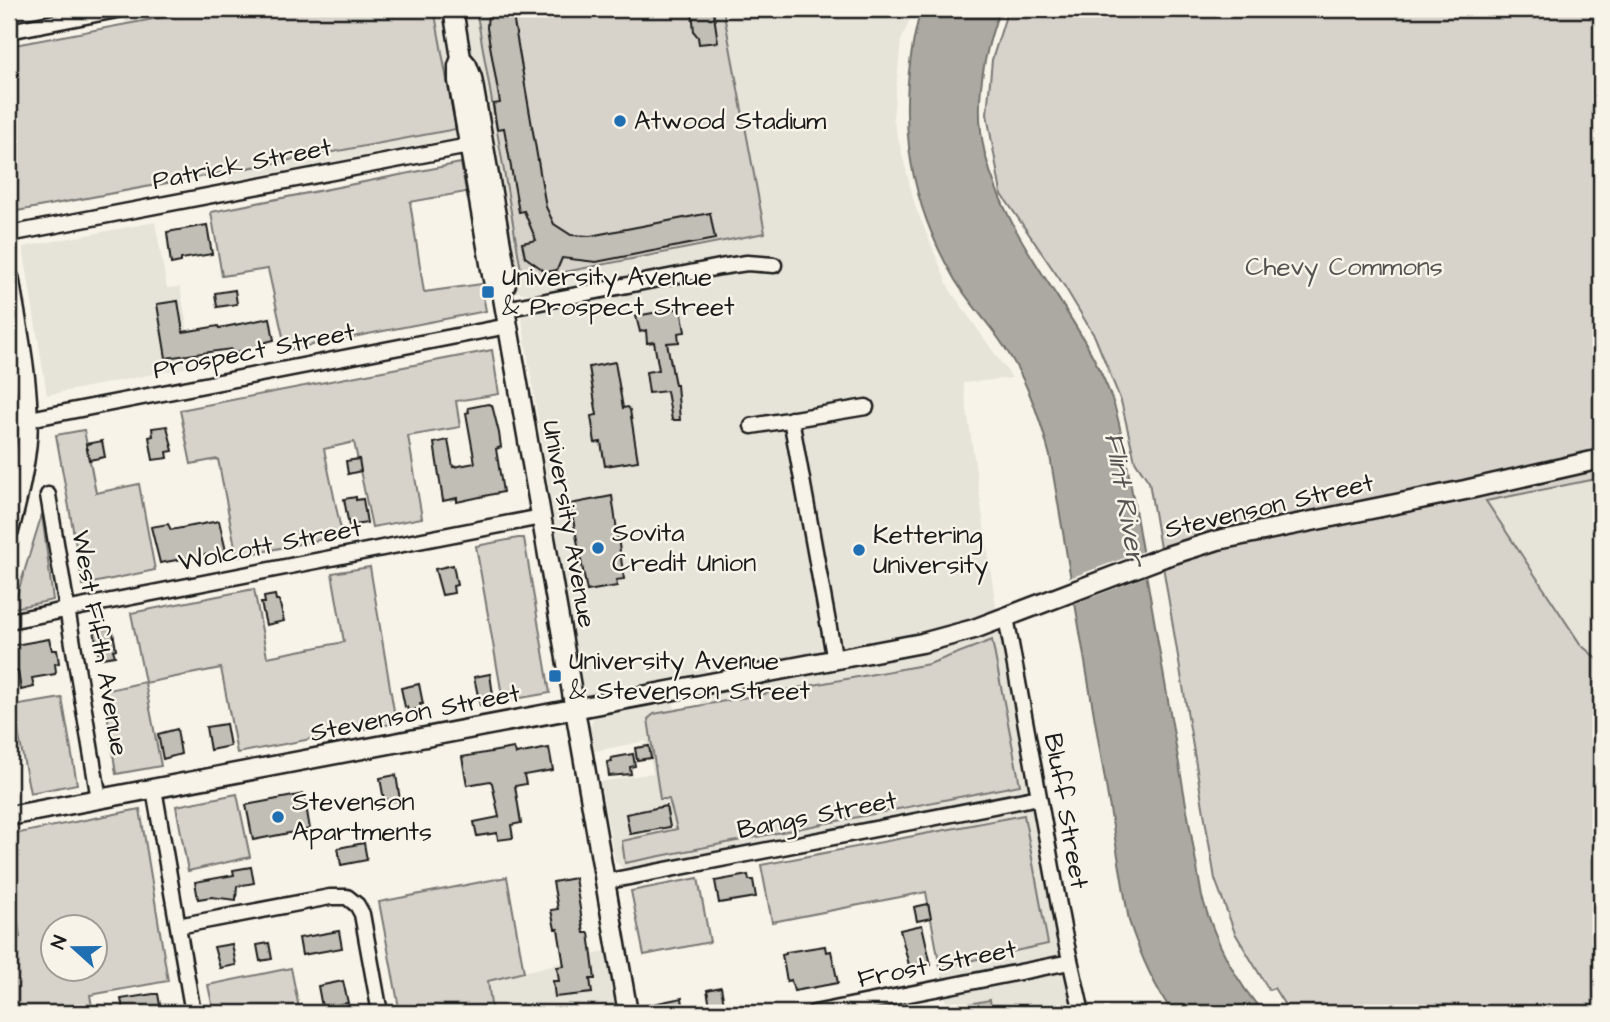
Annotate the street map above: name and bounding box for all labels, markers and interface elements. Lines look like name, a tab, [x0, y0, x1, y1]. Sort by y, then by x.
place label: Atwood Stadium	[634, 103, 827, 139]
marker: Atwood Stadium	[612, 113, 628, 129]
street label: Patrick Street	[149, 129, 335, 199]
park label: Chevy Commons	[1245, 249, 1443, 287]
place label: University Avenue & Prospect Street	[502, 259, 735, 325]
marker: University Avenue & Prospect Street	[480, 284, 496, 300]
street label: Prospect Street	[150, 314, 358, 388]
street label: University Avenue	[531, 417, 605, 631]
water label: Flint River	[1094, 430, 1156, 571]
street label: Stevenson Street	[1161, 464, 1377, 548]
street label: Wolcott Street	[175, 510, 365, 580]
place label: Sovita Credit Union	[612, 515, 756, 581]
place label: Kettering University	[873, 517, 988, 585]
street label: West Fifth Avenue	[62, 528, 138, 758]
marker: Sovita Credit Union	[590, 540, 606, 556]
marker: Kettering University	[851, 542, 867, 558]
place label: University Avenue & Stevenson Street	[569, 643, 810, 709]
marker: University Avenue & Stevenson Street	[547, 668, 563, 684]
street label: Stevenson Street	[307, 675, 524, 751]
street label: Bluff Street	[1035, 730, 1097, 892]
street label: Bangs Street	[734, 782, 901, 850]
place label: Stevenson Apartments	[292, 784, 432, 850]
marker: Stevenson Apartments	[270, 809, 286, 825]
north arrow	[38, 914, 108, 984]
street label: Frost Street	[854, 931, 1020, 997]
text: N	[45, 932, 74, 953]

